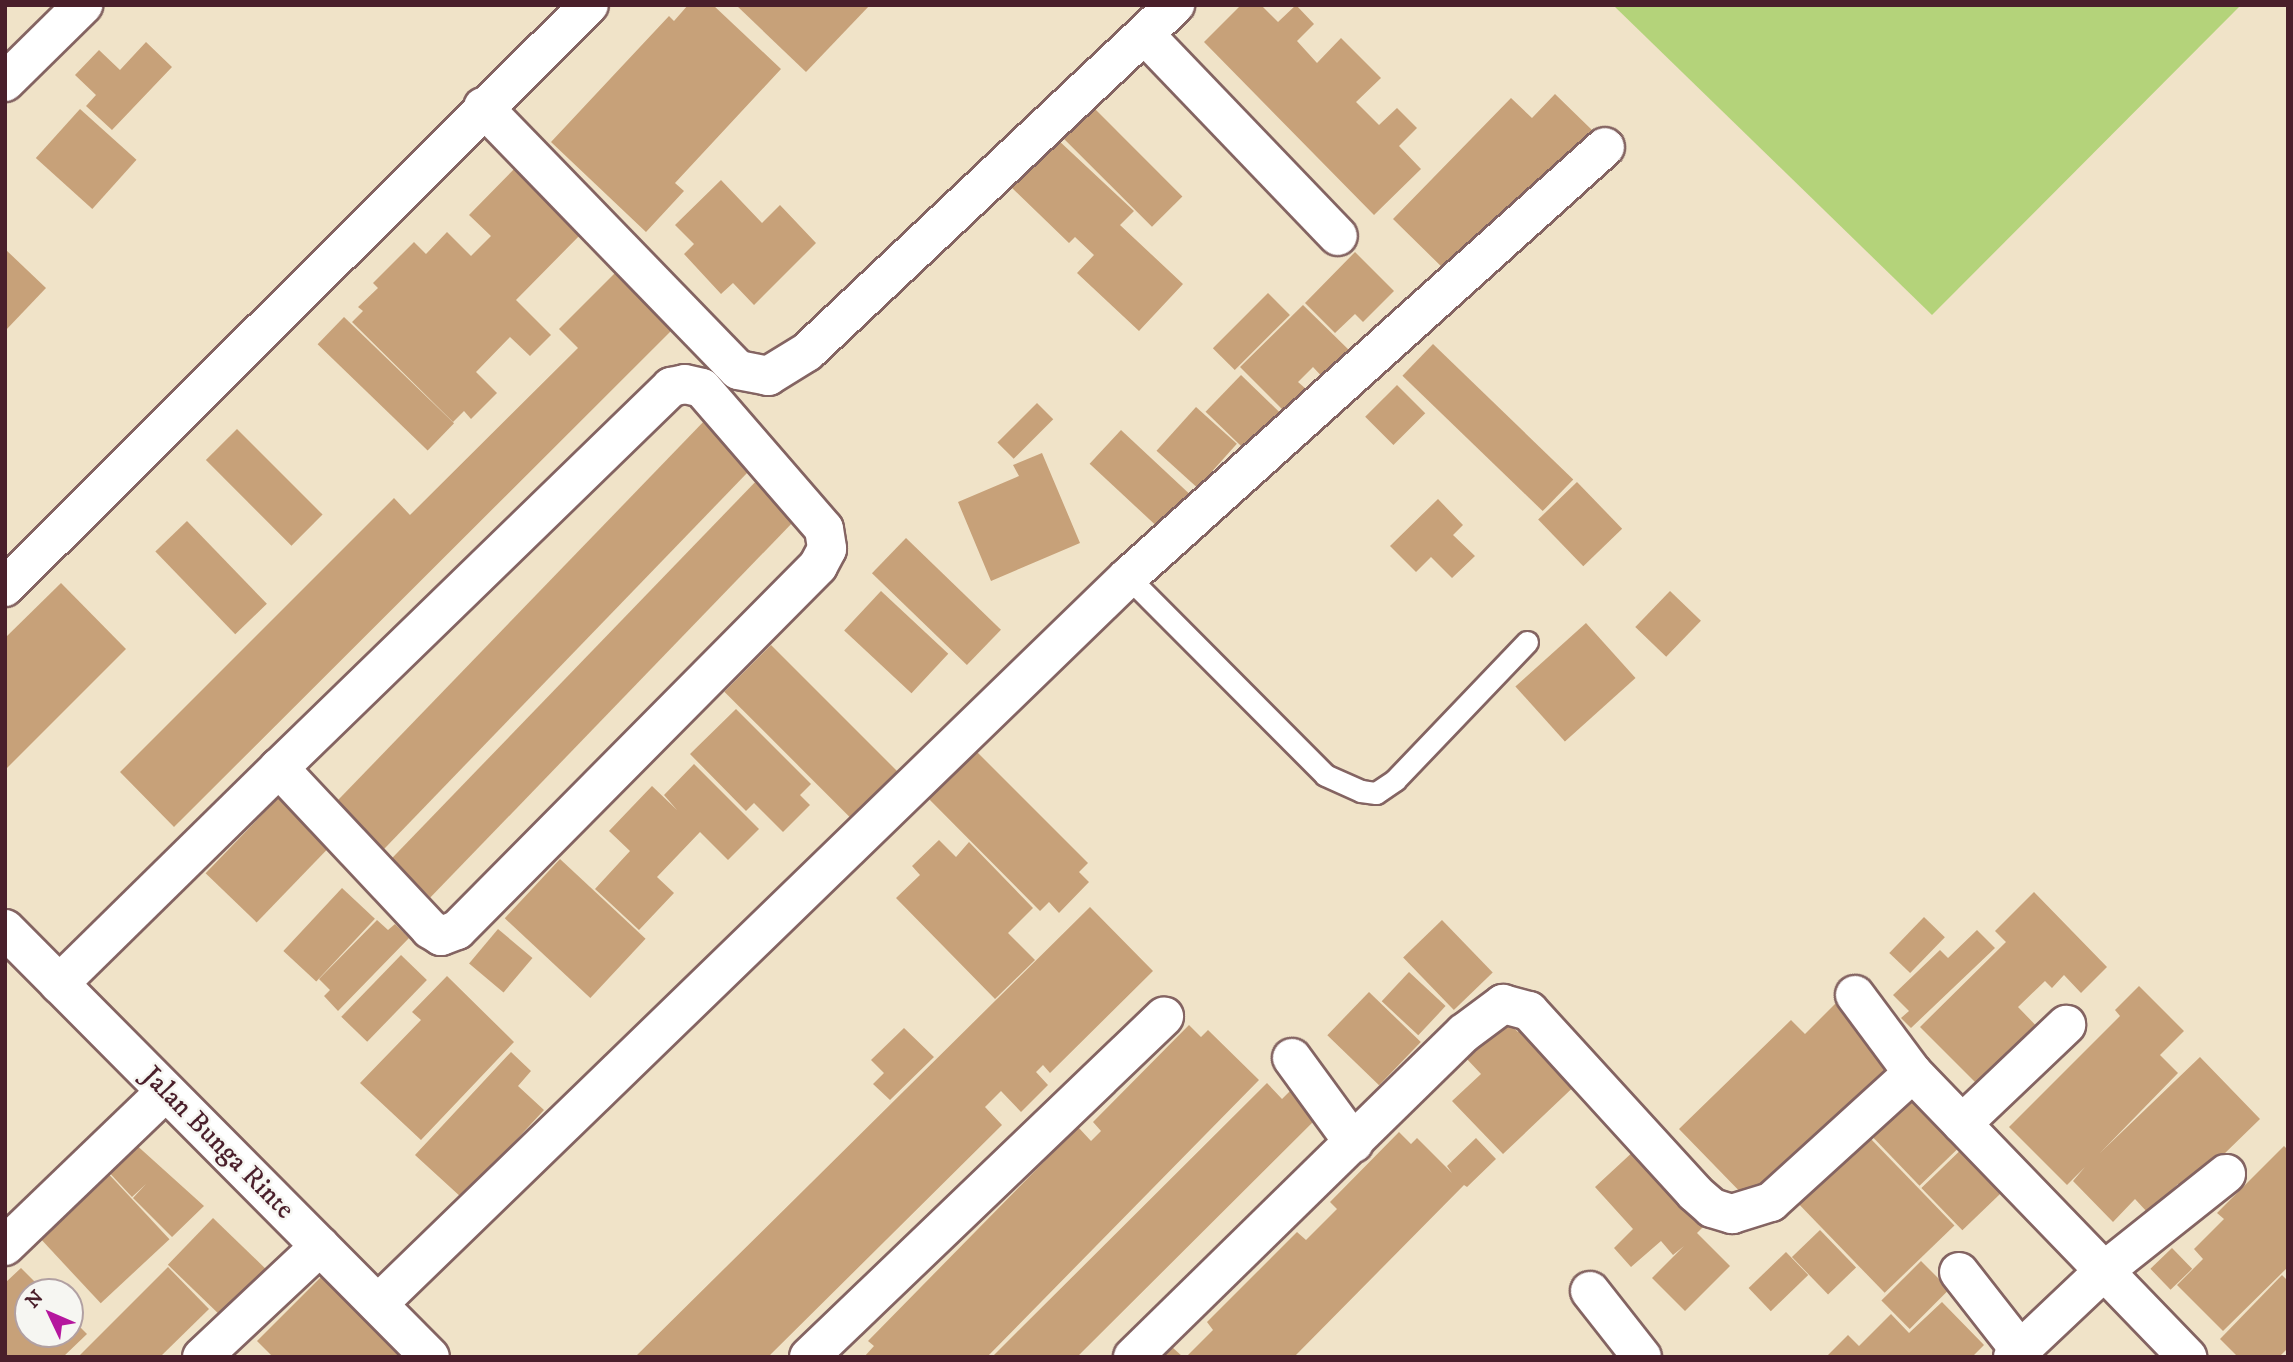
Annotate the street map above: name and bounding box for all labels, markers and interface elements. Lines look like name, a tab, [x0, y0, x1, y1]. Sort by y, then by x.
street label: Jalan Bunga Rinte	[135, 1060, 301, 1226]
north arrow	[14, 1278, 84, 1348]
text: N	[21, 1286, 49, 1313]

